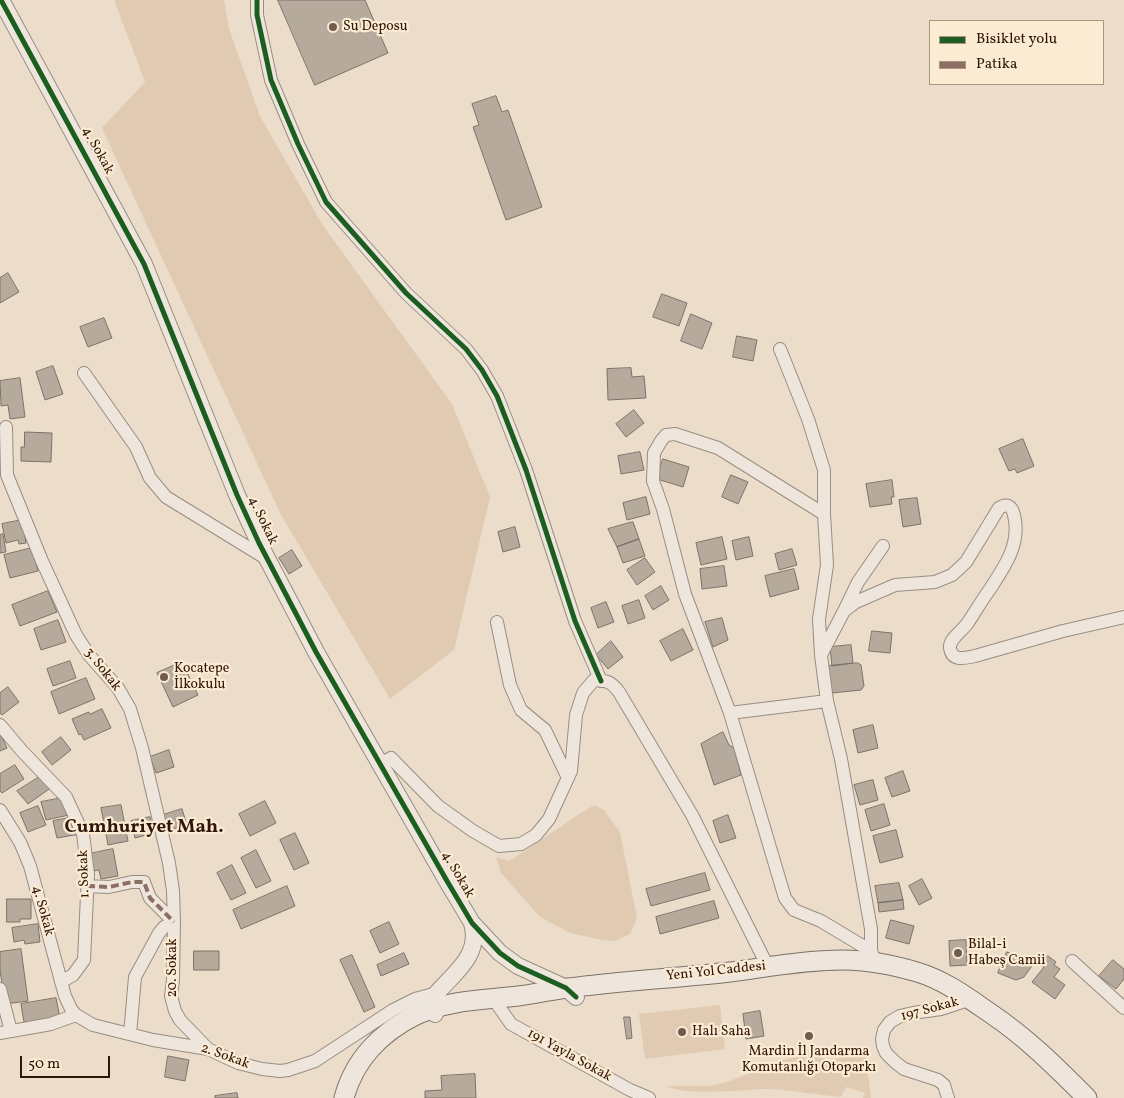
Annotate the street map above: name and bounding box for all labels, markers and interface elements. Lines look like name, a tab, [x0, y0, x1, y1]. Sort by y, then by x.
place label: Su Deposu	[343, 19, 408, 35]
legend	[929, 20, 1104, 85]
marker: Su Deposu	[327, 21, 339, 33]
text: Bisiklet yolu	[976, 29, 1057, 50]
text: Patika	[976, 54, 1017, 75]
street label: 4. Sokak	[77, 124, 117, 178]
street label: 4. Sokak	[243, 494, 281, 548]
street label: 3. Sokak	[80, 645, 124, 695]
place label: Kocatepe İlkokulu	[174, 661, 229, 694]
marker: Kocatepe İlkokulu	[158, 671, 170, 683]
district label: Cumhuriyet Mah.	[64, 818, 224, 840]
street label: 4. Sokak	[437, 848, 477, 902]
street label: 1. Sokak	[76, 849, 94, 899]
street label: 4. Sokak	[27, 884, 57, 938]
place label: Bilal-i Habeş Camii	[968, 937, 1046, 970]
street label: 20. Sokak	[165, 938, 181, 998]
marker: Bilal-i Habeş Camii	[952, 947, 964, 959]
street label: Yeni Yol Caddesi	[665, 958, 767, 986]
street label: 197 Sokak	[899, 994, 961, 1026]
place label: Halı Saha	[692, 1024, 751, 1040]
street label: 191 Yayla Sokak	[524, 1026, 614, 1086]
marker: Halı Saha	[676, 1026, 688, 1038]
marker: Mardin İl Jandarma Komutanlığı Otoparkı	[803, 1030, 815, 1042]
street label: 2. Sokak	[198, 1040, 252, 1074]
place label: Mardin İl Jandarma Komutanlığı Otoparkı	[742, 1044, 876, 1076]
scale bar	[22, 1046, 112, 1078]
text: 50 m	[28, 1054, 60, 1075]

